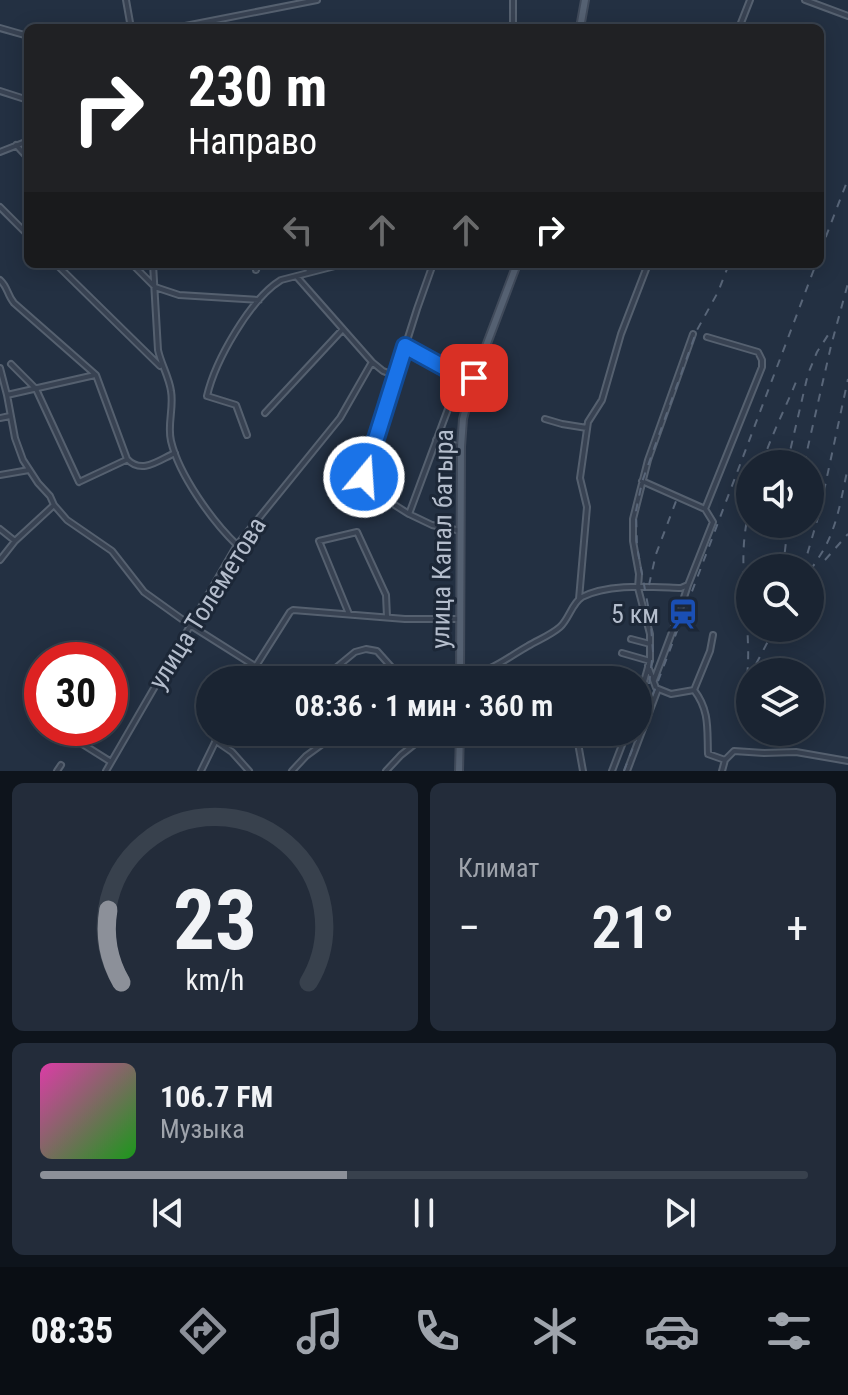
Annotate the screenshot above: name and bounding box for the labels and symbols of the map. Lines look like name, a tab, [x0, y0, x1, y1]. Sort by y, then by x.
pin	[440, 344, 508, 412]
street label: улица Капал батыра	[425, 429, 459, 649]
position arrow	[322, 435, 406, 519]
street label: улица Толеметова	[142, 512, 272, 694]
station icon: 5 км	[666, 597, 700, 631]
place label: 5 км	[611, 599, 659, 629]
speed limit sign: 30	[24, 642, 128, 746]

